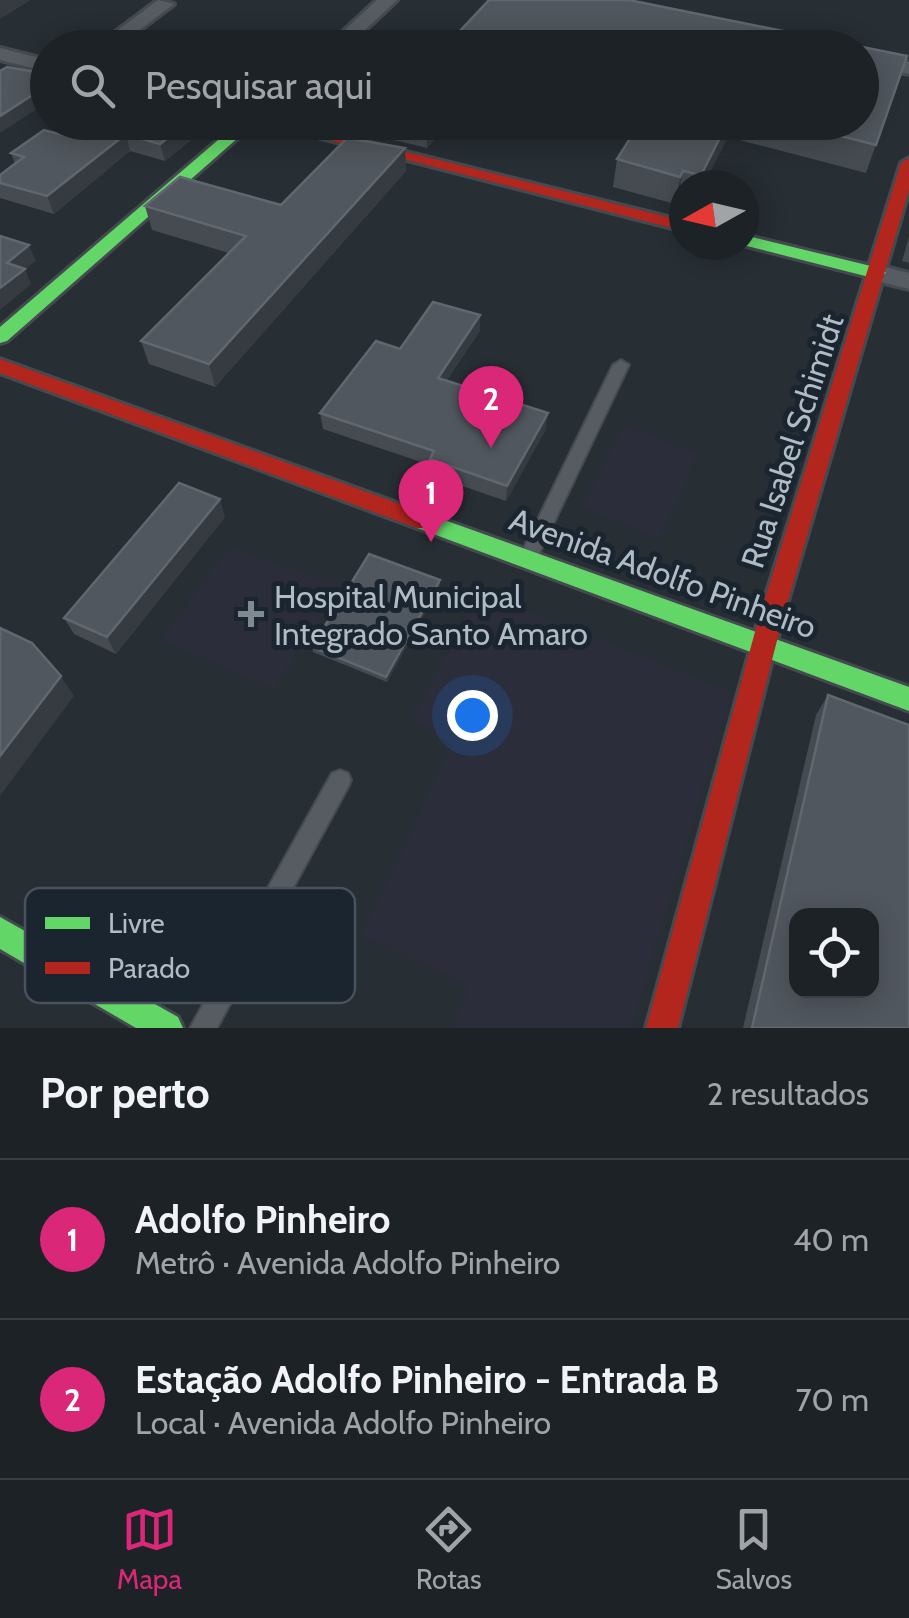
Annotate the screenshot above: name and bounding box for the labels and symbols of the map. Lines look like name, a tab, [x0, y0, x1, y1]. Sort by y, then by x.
north arrow	[669, 170, 759, 260]
street label: Rua Isabel Schimidt	[733, 309, 851, 573]
pin: 2	[458, 366, 524, 448]
pin: 1	[398, 460, 464, 542]
street label: Avenida Adolfo Pinheiro	[504, 499, 822, 647]
place label: Hospital Municipal Integrado Santo Amaro	[274, 577, 588, 653]
marker: Hospital Municipal Integrado Santo Amaro	[238, 601, 264, 627]
your location	[447, 690, 498, 741]
legend	[25, 888, 355, 1003]
text: Livre	[108, 906, 165, 940]
text: Parado	[108, 951, 190, 985]

